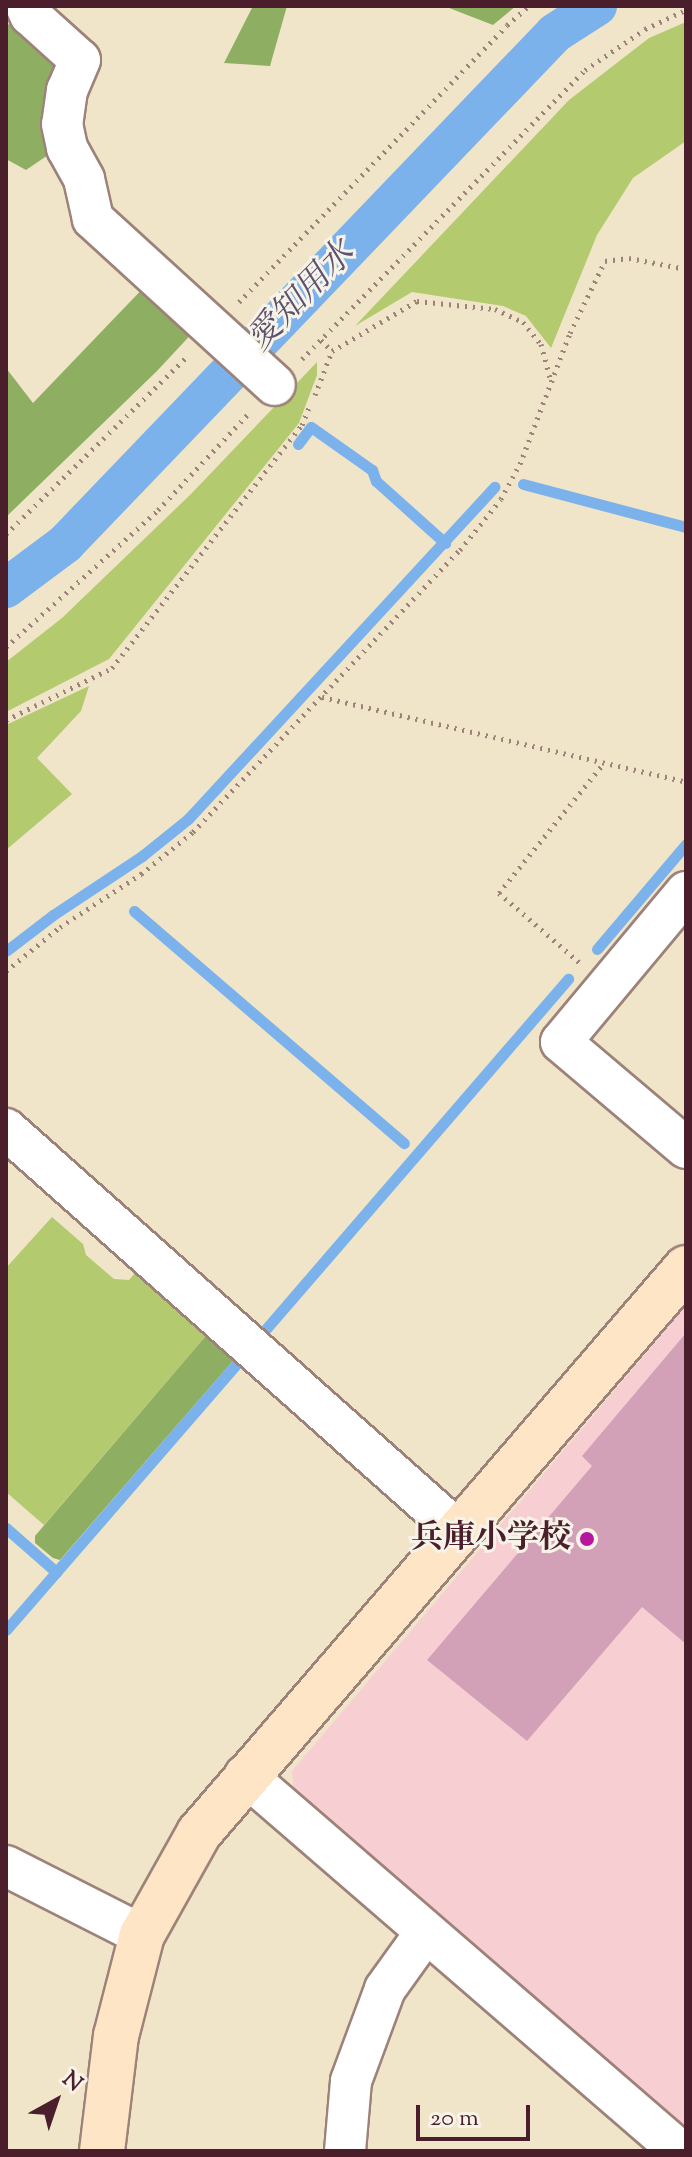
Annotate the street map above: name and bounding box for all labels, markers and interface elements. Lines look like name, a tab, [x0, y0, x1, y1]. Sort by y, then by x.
water label: 愛知用水	[240, 234, 364, 360]
place label: 兵庫小学校	[411, 1520, 571, 1558]
marker: 兵庫小学校	[578, 1530, 596, 1548]
north arrow	[16, 2061, 96, 2141]
text: N	[54, 2065, 88, 2101]
scale bar	[420, 2089, 534, 2139]
text: 20 m	[430, 2102, 479, 2136]

